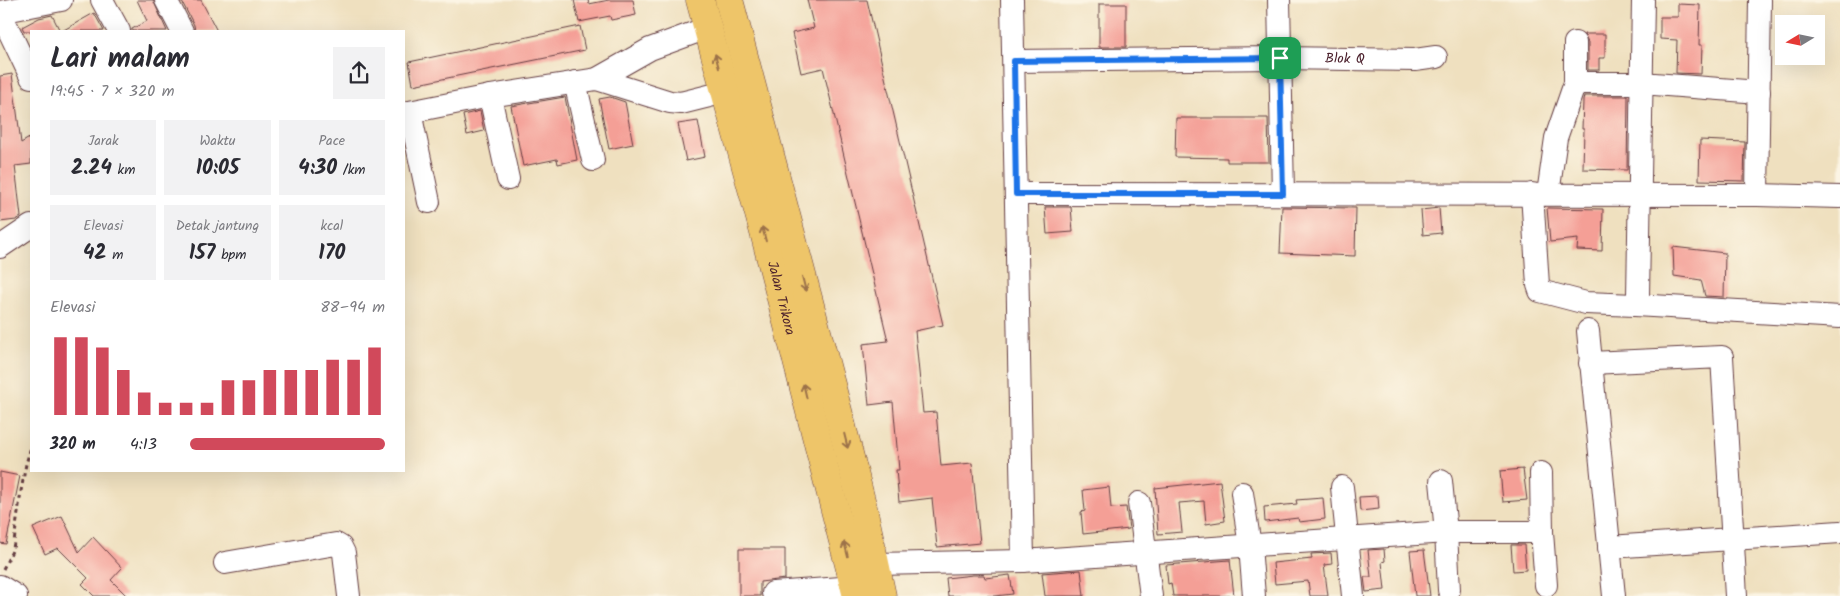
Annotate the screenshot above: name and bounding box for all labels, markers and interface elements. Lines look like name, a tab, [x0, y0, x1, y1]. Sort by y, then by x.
north arrow	[1775, 15, 1825, 65]
map controls	[1775, 15, 1825, 65]
text: Lari malam	[50, 37, 190, 82]
pin	[1259, 37, 1301, 79]
icon: arrive	[1266, 44, 1294, 72]
button: share	[333, 47, 385, 99]
street label: Blok Q	[1325, 48, 1365, 70]
one-way arrow	[711, 53, 721, 69]
text: 19:45 · 7 × 320 m	[50, 79, 174, 104]
text: Jarak	[88, 130, 119, 152]
text: Waktu	[199, 130, 236, 152]
text: Pace	[318, 130, 345, 152]
text: 2.24	[71, 152, 112, 185]
text: 10:05	[196, 152, 239, 185]
text: 4:30	[298, 152, 337, 185]
text: km	[112, 159, 135, 181]
text: /km	[337, 159, 365, 181]
text: Elevasi	[83, 215, 123, 237]
text: Detak jantung	[176, 215, 259, 237]
text: kcal	[320, 215, 343, 237]
one-way arrow	[759, 227, 768, 243]
text: 42	[83, 237, 107, 270]
text: 157	[189, 237, 216, 270]
text: 170	[318, 237, 345, 270]
text: m	[107, 244, 123, 266]
text: bpm	[216, 244, 246, 266]
street label: Jalan Trikora	[761, 259, 801, 338]
one-way arrow	[800, 276, 809, 292]
text: Elevasi	[50, 295, 95, 320]
text: 88–94 m	[320, 295, 385, 320]
one-way arrow	[800, 384, 809, 400]
text: 320 m	[50, 432, 96, 457]
text: 4:13	[130, 432, 157, 457]
one-way arrow	[842, 433, 851, 449]
one-way arrow	[841, 541, 850, 557]

